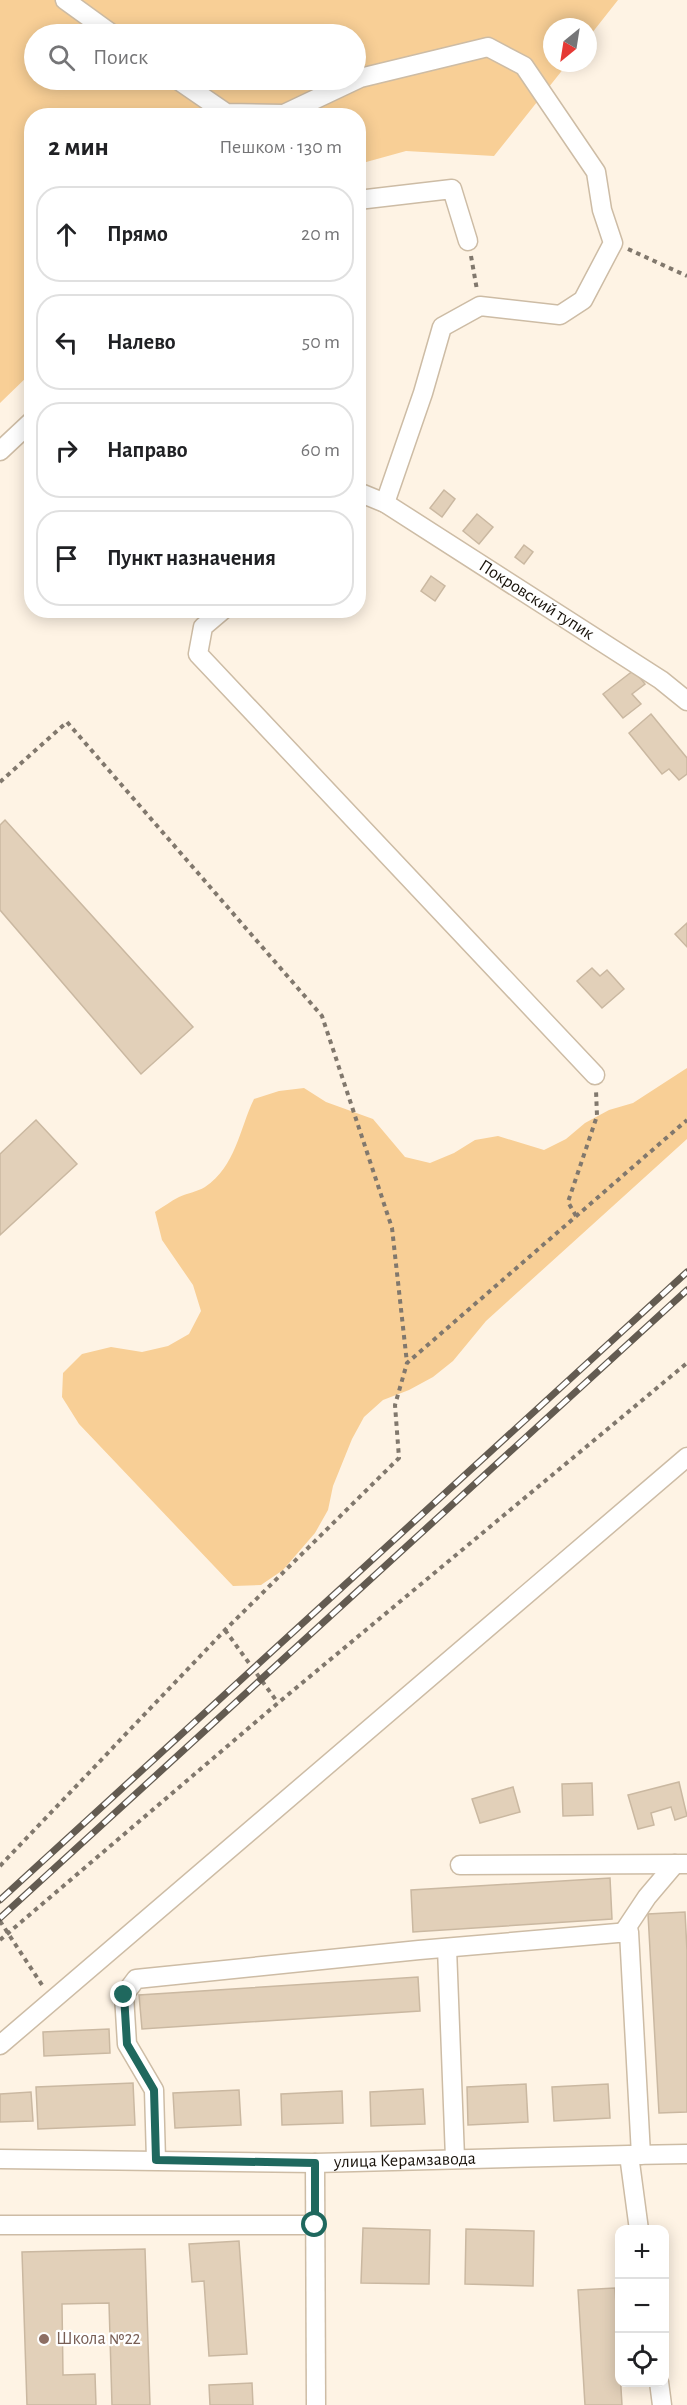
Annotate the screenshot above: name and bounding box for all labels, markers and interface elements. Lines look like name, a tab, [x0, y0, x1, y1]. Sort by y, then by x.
north arrow	[543, 18, 597, 72]
search box	[24, 24, 366, 90]
icon: search	[45, 41, 78, 74]
text: Поиск	[93, 46, 148, 68]
text: 2 мин	[48, 134, 109, 160]
text: Пешком · 130 m	[219, 137, 342, 157]
icon: ahead	[50, 218, 83, 251]
text: Прямо	[107, 223, 168, 245]
text: 20 m	[301, 224, 340, 244]
icon: left	[50, 326, 83, 359]
text: Налево	[107, 331, 176, 353]
text: 50 m	[302, 332, 340, 352]
icon: right	[50, 434, 83, 467]
text: Направо	[107, 439, 188, 461]
text: 60 m	[301, 440, 340, 460]
icon: arrive	[50, 542, 83, 575]
text: Пункт назначения	[107, 547, 276, 569]
street label: Покровский тупик	[476, 557, 598, 644]
route end	[110, 1981, 136, 2007]
street label: улица Керамзавода	[333, 2150, 476, 2172]
route start	[301, 2211, 327, 2237]
map controls	[615, 2225, 669, 2387]
button: +	[615, 2225, 669, 2279]
button: −	[615, 2279, 669, 2333]
place label: Школа №22	[56, 2330, 141, 2348]
marker: Школа №22	[37, 2332, 51, 2346]
button: locate	[615, 2333, 669, 2387]

